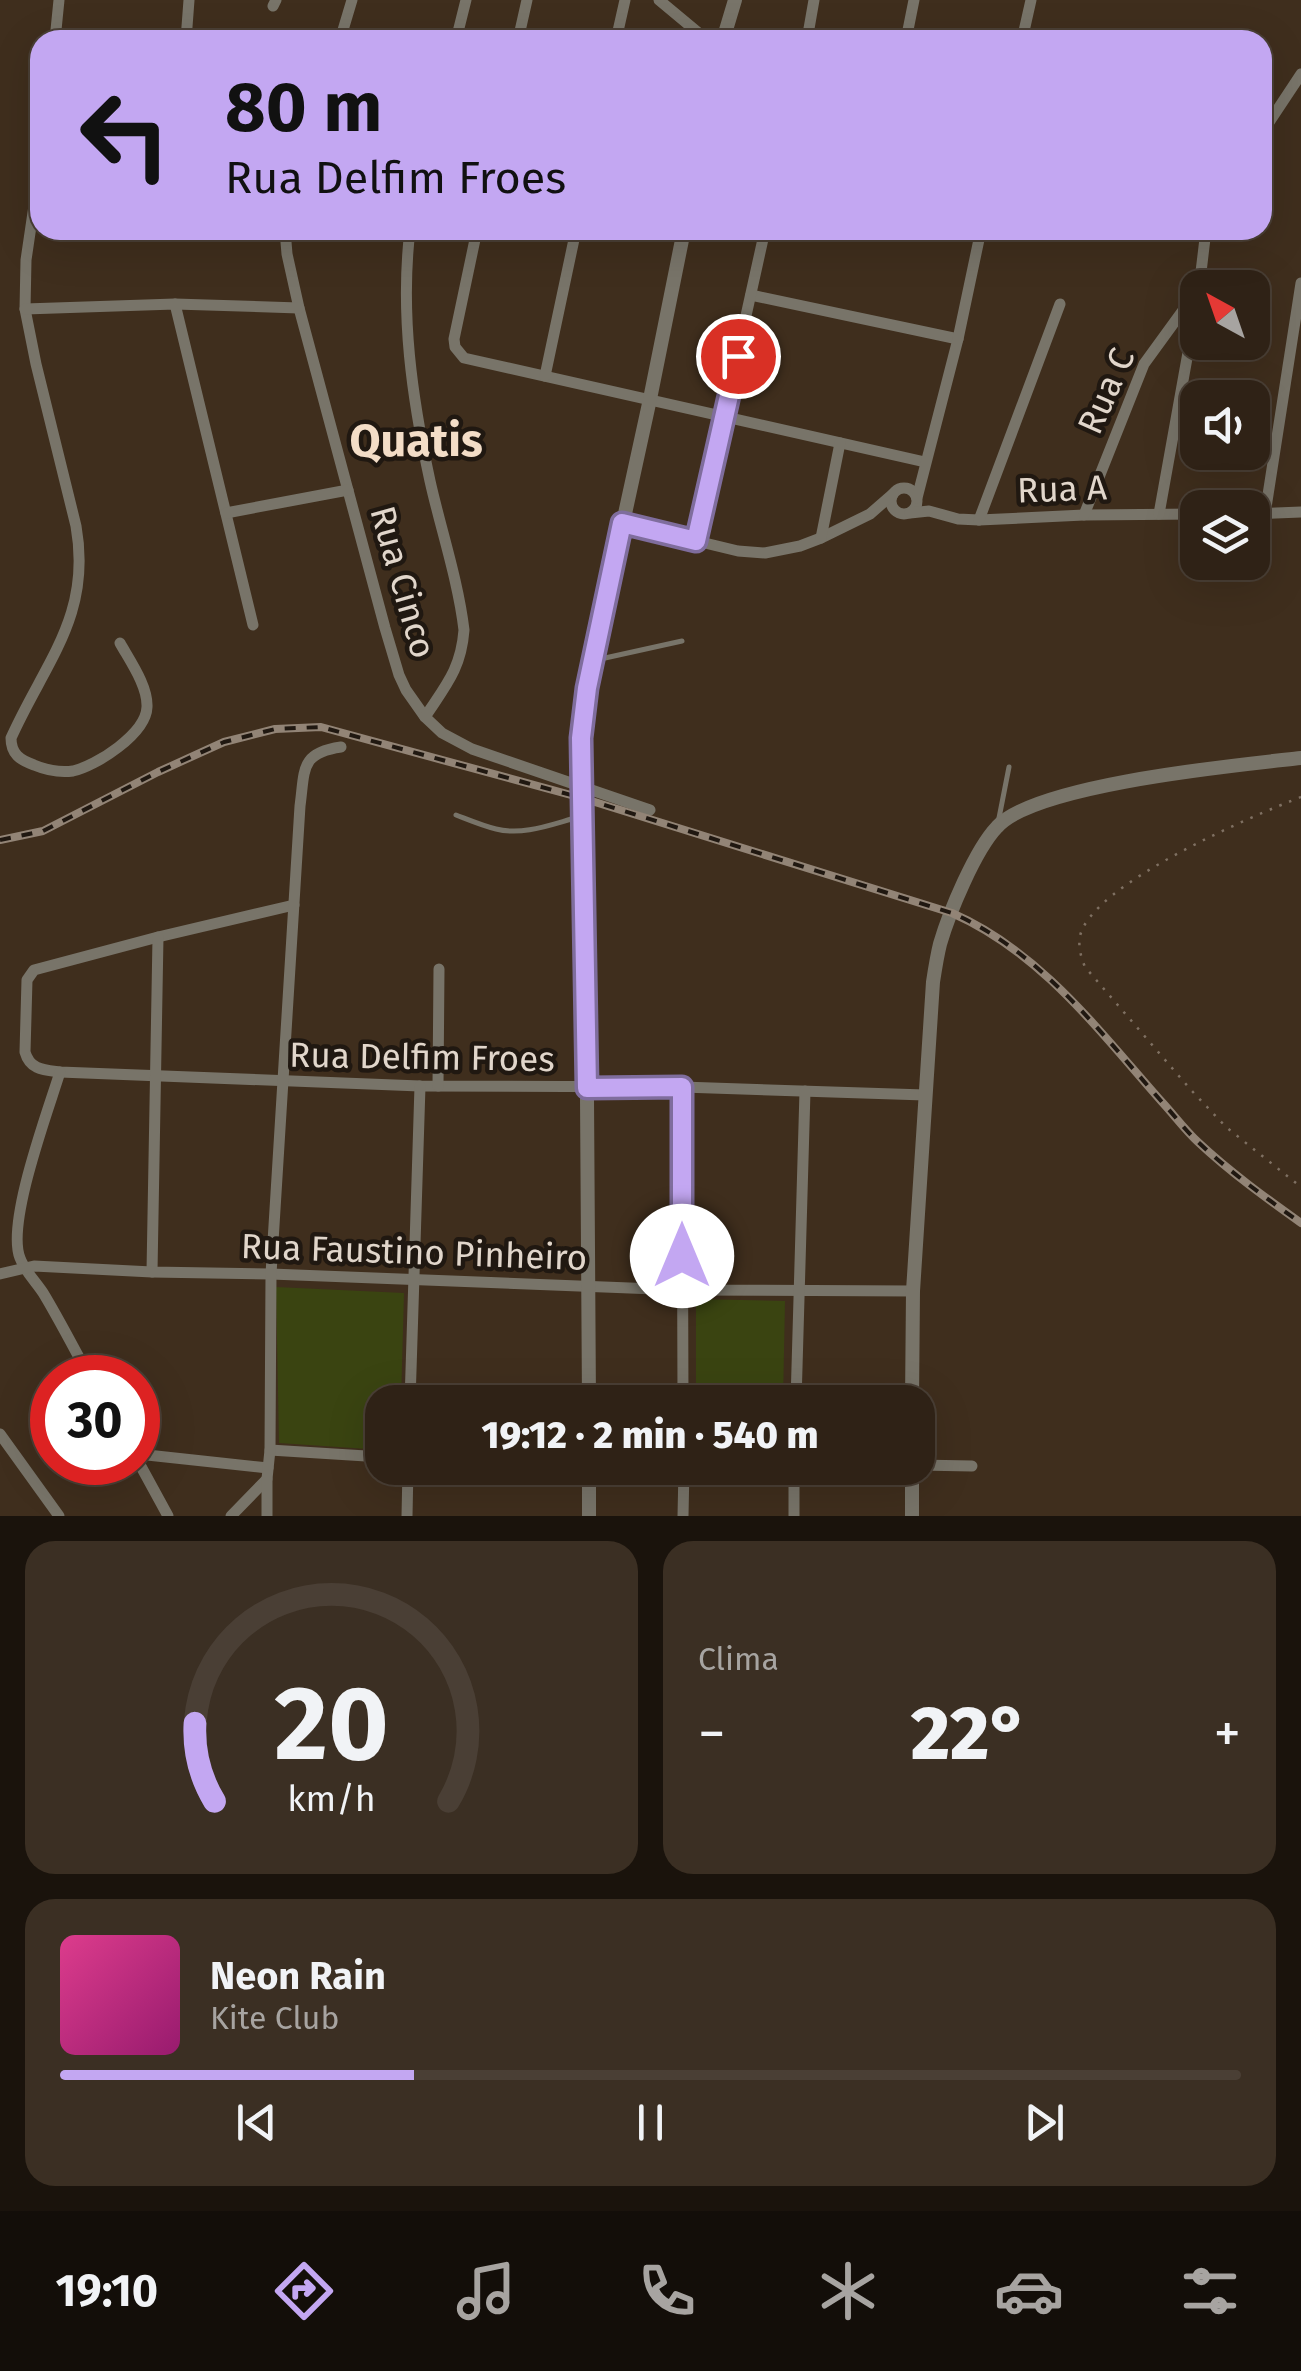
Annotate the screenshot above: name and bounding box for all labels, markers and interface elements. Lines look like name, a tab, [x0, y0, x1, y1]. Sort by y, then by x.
text: 80 m	[225, 66, 382, 150]
icon: left	[60, 70, 190, 200]
text: Rua Delfim Froes	[225, 151, 566, 205]
north arrow	[1180, 270, 1270, 360]
map controls	[1180, 270, 1270, 580]
pin	[696, 314, 781, 399]
icon: arrive	[711, 329, 766, 384]
street label: Rua C	[1069, 342, 1143, 440]
button: sound	[1180, 380, 1270, 470]
district label: Quatis	[349, 414, 483, 468]
street label: Rua A	[1016, 466, 1108, 512]
button: layers	[1180, 490, 1270, 580]
street label: Rua Cinco	[361, 501, 445, 663]
street label: Rua Delfim Froes	[289, 1034, 555, 1080]
position arrow	[630, 1204, 734, 1308]
street label: Rua Faustino Pinheiro	[240, 1225, 588, 1279]
speed limit sign: 30	[30, 1355, 160, 1485]
text: 19:12 · 2 min · 540 m	[481, 1412, 819, 1458]
text: Clima	[698, 1640, 779, 1678]
text: 20	[274, 1662, 389, 1787]
text: 22°	[911, 1689, 1028, 1779]
text: −	[698, 1701, 726, 1767]
text: +	[1214, 1701, 1241, 1767]
text: km/h	[287, 1778, 376, 1820]
text: Neon Rain	[210, 1953, 386, 1999]
text: Kite Club	[210, 1999, 339, 2037]
icon: previous	[229, 2095, 284, 2150]
icon: pause	[623, 2095, 678, 2150]
icon: next	[1017, 2095, 1072, 2150]
icon: directions	[269, 2256, 339, 2326]
icon: music	[451, 2256, 521, 2326]
icon: phone	[632, 2256, 702, 2326]
icon: climate	[813, 2256, 883, 2326]
icon: car	[994, 2256, 1064, 2326]
icon: filters	[1175, 2256, 1245, 2326]
text: 19:10	[56, 2264, 158, 2318]

